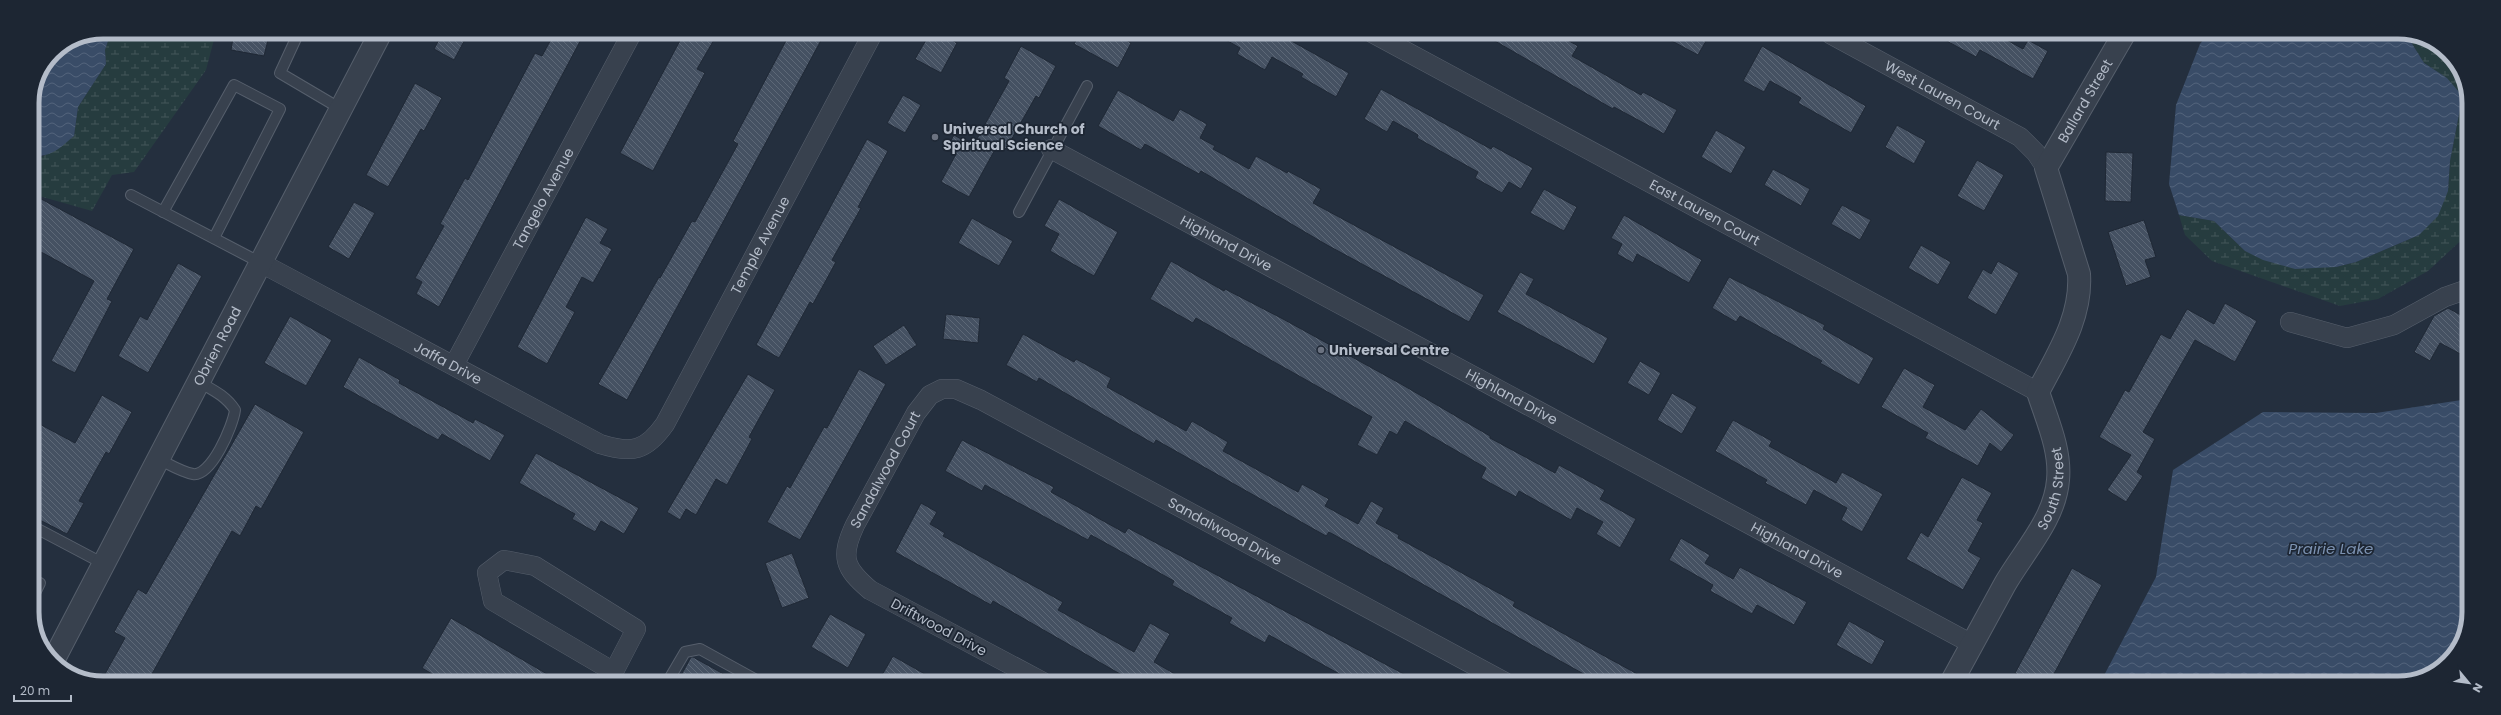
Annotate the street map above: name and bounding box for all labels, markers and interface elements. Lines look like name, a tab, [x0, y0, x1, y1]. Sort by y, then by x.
street label: Ballard Street	[2053, 55, 2117, 147]
street label: West Lauren Court	[1881, 56, 2004, 134]
place label: Universal Church of Spiritual Science	[943, 119, 1085, 155]
marker: Universal Church of Spiritual Science	[930, 132, 940, 142]
street label: Tangelo Avenue	[508, 144, 579, 253]
street label: East Lauren Court	[1646, 174, 1764, 250]
street label: Temple Avenue	[726, 192, 795, 298]
street label: Highland Drive	[1177, 210, 1276, 276]
street label: Obrien Road	[188, 303, 246, 389]
street label: Jaffa Drive	[410, 336, 486, 389]
place label: Universal Centre	[1329, 340, 1450, 360]
marker: Universal Centre	[1316, 345, 1326, 355]
street label: Highland Drive	[1462, 364, 1562, 430]
street label: Sandalwood Court	[845, 407, 925, 532]
street label: South Street	[2032, 445, 2068, 534]
street label: Sandalwood Drive	[1164, 492, 1286, 570]
street label: Highland Drive	[1747, 517, 1847, 583]
water label: Prairie Lake	[2289, 538, 2373, 559]
street label: Driftwood Drive	[888, 593, 991, 661]
north arrow	[2449, 663, 2489, 703]
scale bar	[14, 677, 71, 703]
text: N	[2469, 680, 2487, 695]
text: 20 m	[20, 682, 50, 699]

